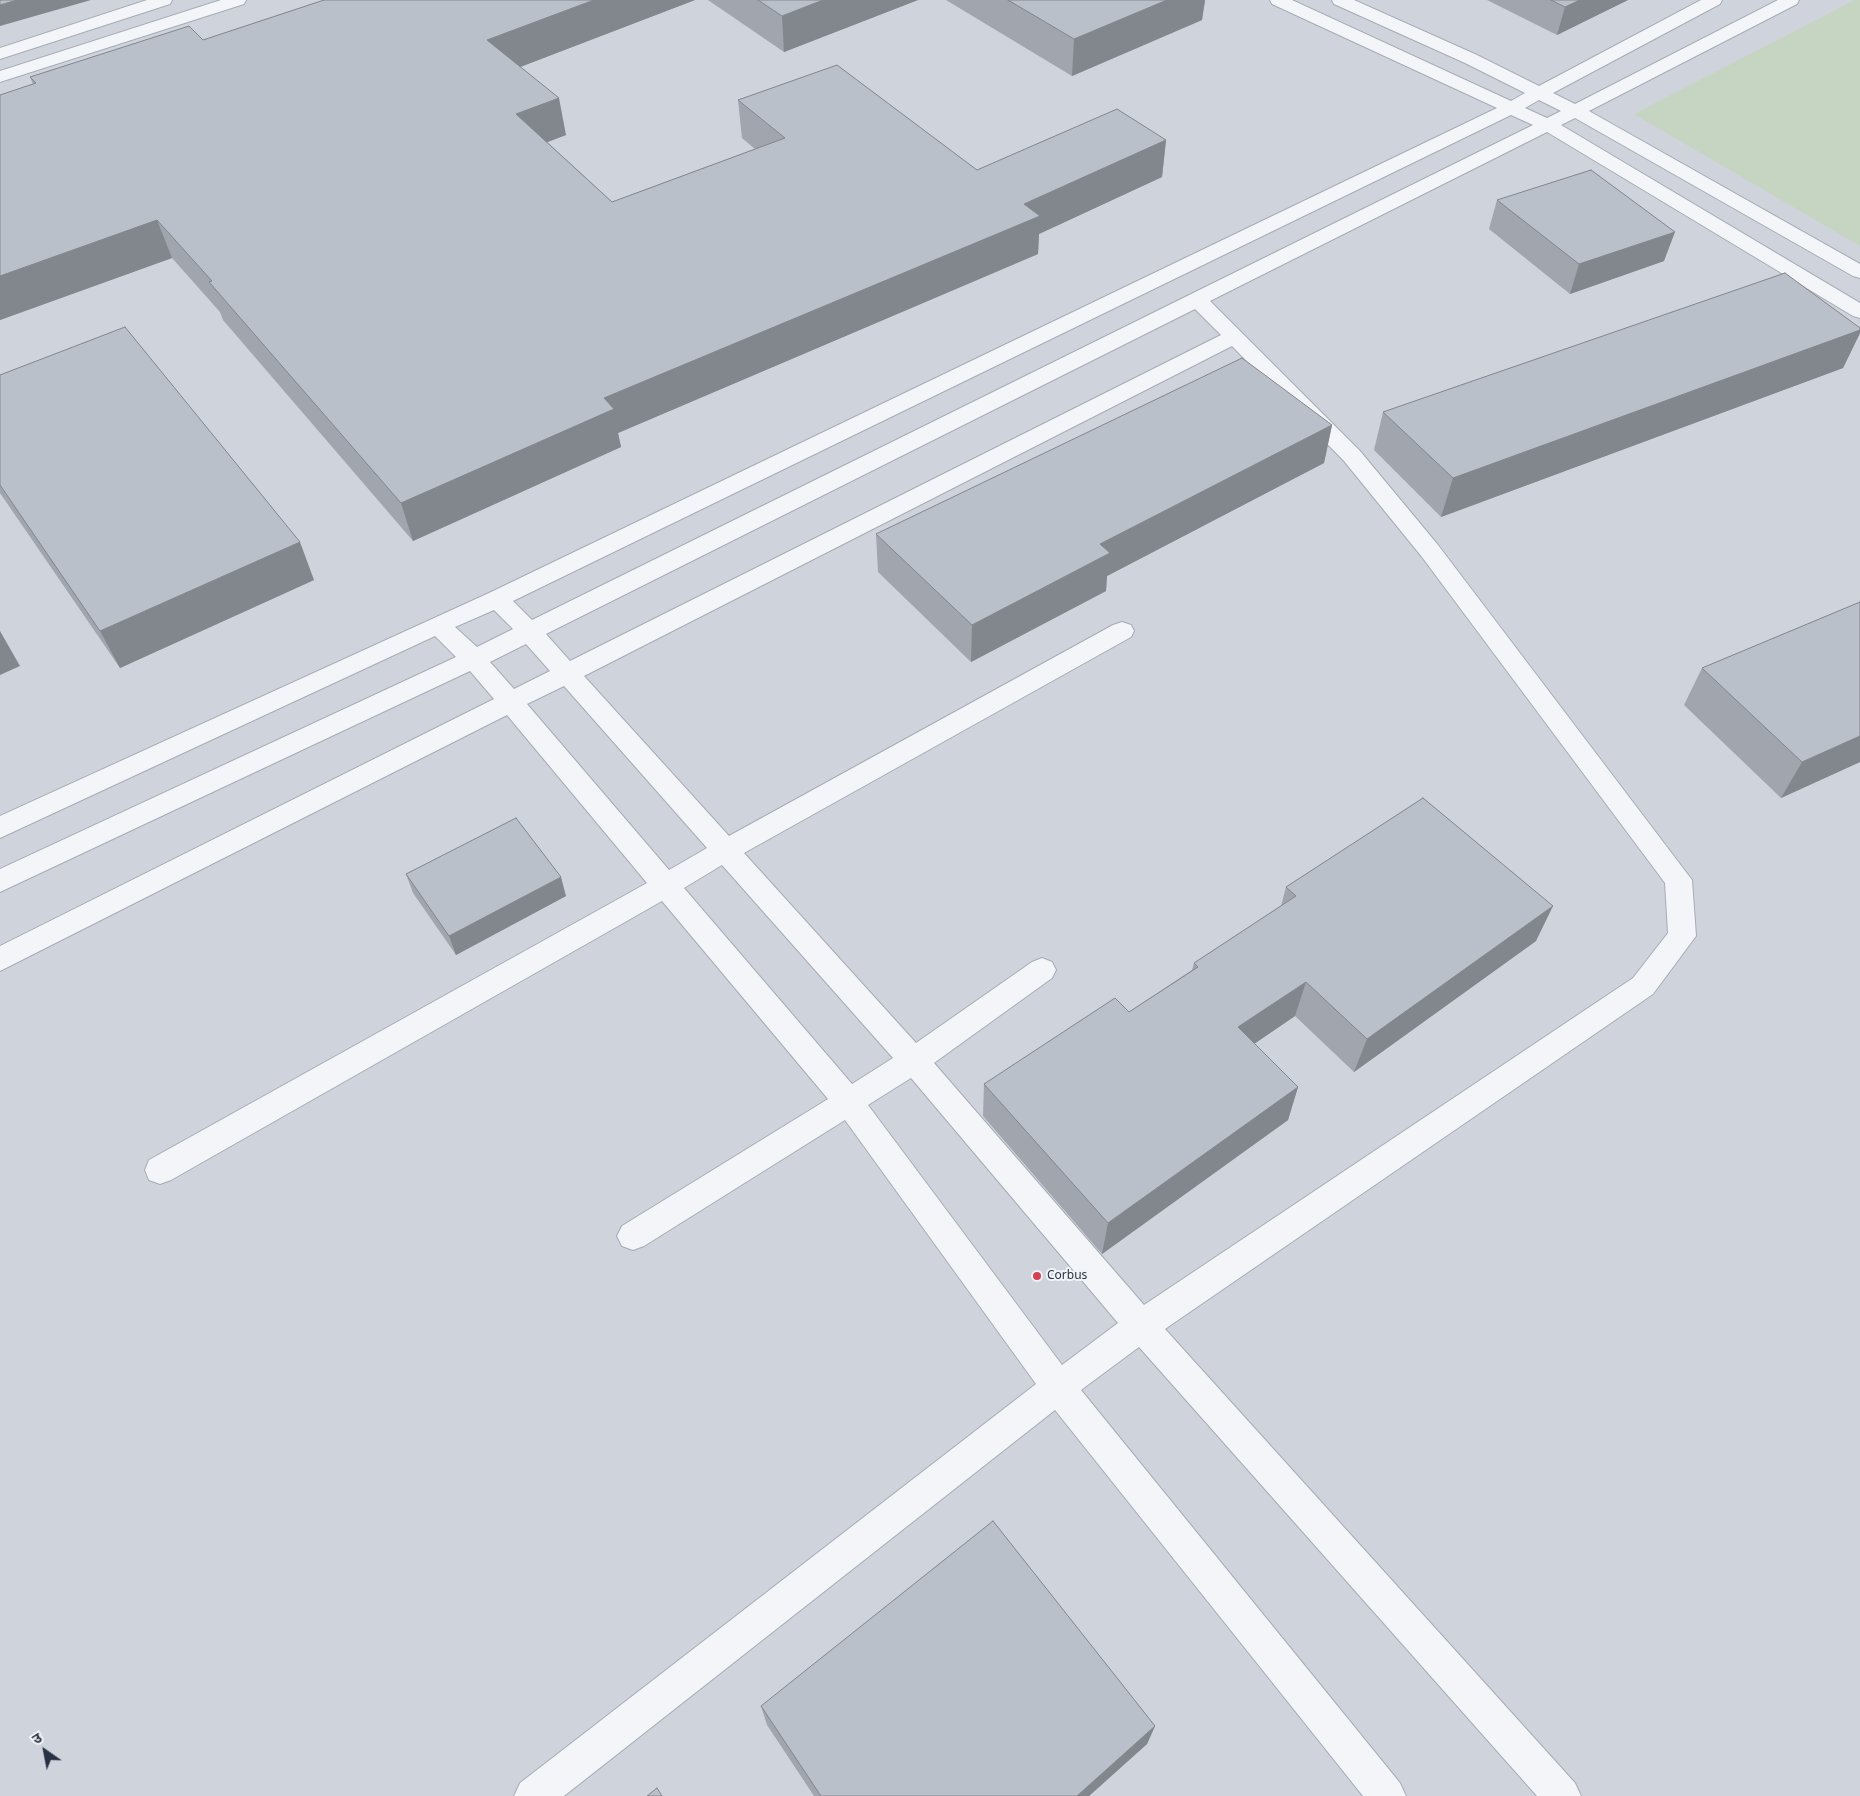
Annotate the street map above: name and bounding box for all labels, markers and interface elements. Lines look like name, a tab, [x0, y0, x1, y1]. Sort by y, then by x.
place label: Corbus	[1047, 1269, 1087, 1283]
marker: Corbus	[1031, 1270, 1043, 1282]
north arrow	[20, 1726, 70, 1776]
text: उ	[28, 1728, 45, 1748]

